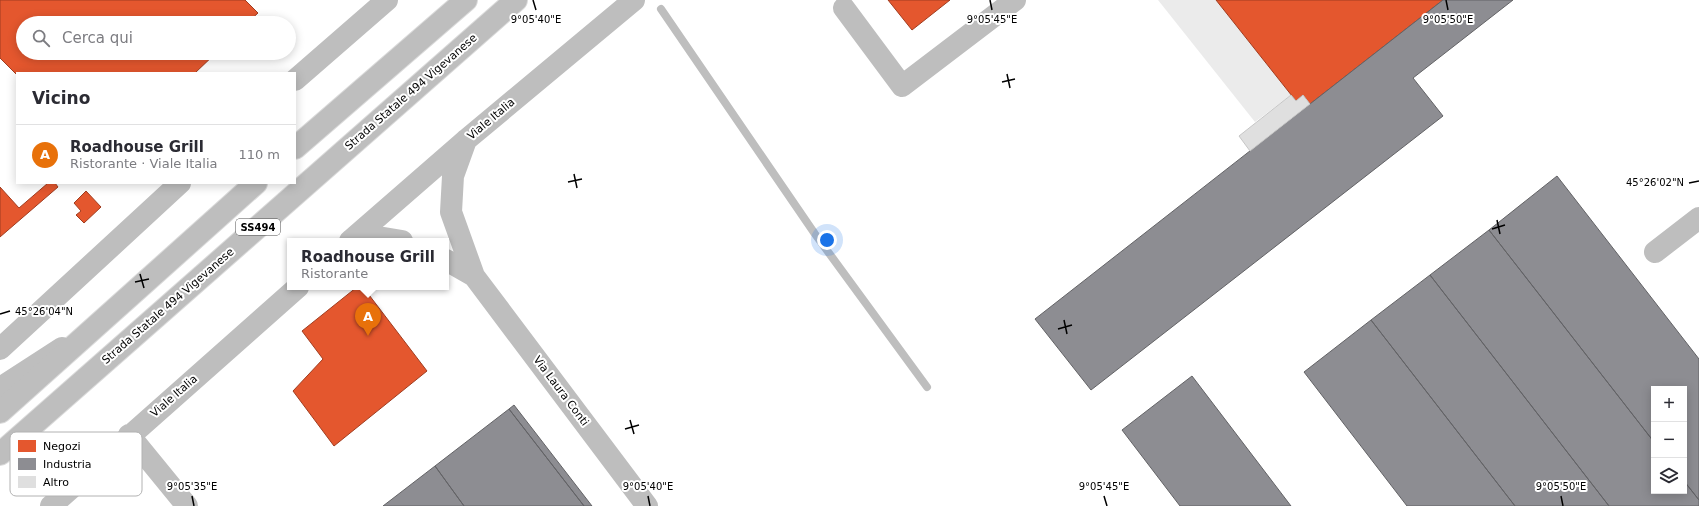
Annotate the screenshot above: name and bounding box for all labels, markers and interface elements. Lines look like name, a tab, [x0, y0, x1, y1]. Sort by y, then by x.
text: 9°05'40"E	[511, 14, 561, 25]
text: 9°05'45"E	[967, 14, 1017, 25]
text: 9°05'50"E	[1423, 14, 1473, 25]
search box	[16, 16, 296, 60]
icon: search	[30, 27, 52, 49]
text: Cerca qui	[62, 29, 133, 47]
street label: Strada Statale 494 Vigevanese	[342, 31, 480, 153]
text: Vicino	[32, 88, 90, 108]
street label: Viale Italia	[465, 96, 517, 142]
text: Roadhouse Grill	[70, 138, 204, 156]
text: A	[40, 147, 50, 162]
text: 110 m	[238, 147, 280, 162]
text: Ristorante · Viale Italia	[70, 156, 218, 171]
text: 45°26'02"N	[1626, 177, 1684, 188]
road number: SS494	[236, 219, 280, 235]
your location	[817, 230, 837, 250]
popup	[287, 238, 449, 290]
street label: Strada Statale 494 Vigevanese	[99, 245, 237, 367]
text: Roadhouse Grill	[301, 248, 435, 266]
text: Ristorante	[301, 266, 368, 281]
pin: A	[355, 303, 381, 336]
text: 45°26'04"N	[15, 306, 73, 317]
street label: Via Laura Conti	[531, 354, 591, 428]
street label: Viale Italia	[148, 372, 200, 420]
map controls	[1651, 386, 1687, 494]
button: +	[1651, 386, 1687, 422]
button: −	[1651, 422, 1687, 458]
legend	[10, 432, 142, 496]
text: Negozi	[43, 440, 81, 453]
text: Industria	[43, 458, 92, 471]
button: layers	[1651, 458, 1687, 494]
text: Altro	[43, 476, 69, 489]
text: 9°05'35"E	[167, 481, 217, 492]
text: 9°05'40"E	[623, 481, 673, 492]
text: 9°05'45"E	[1079, 481, 1129, 492]
text: 9°05'50"E	[1536, 481, 1586, 492]

